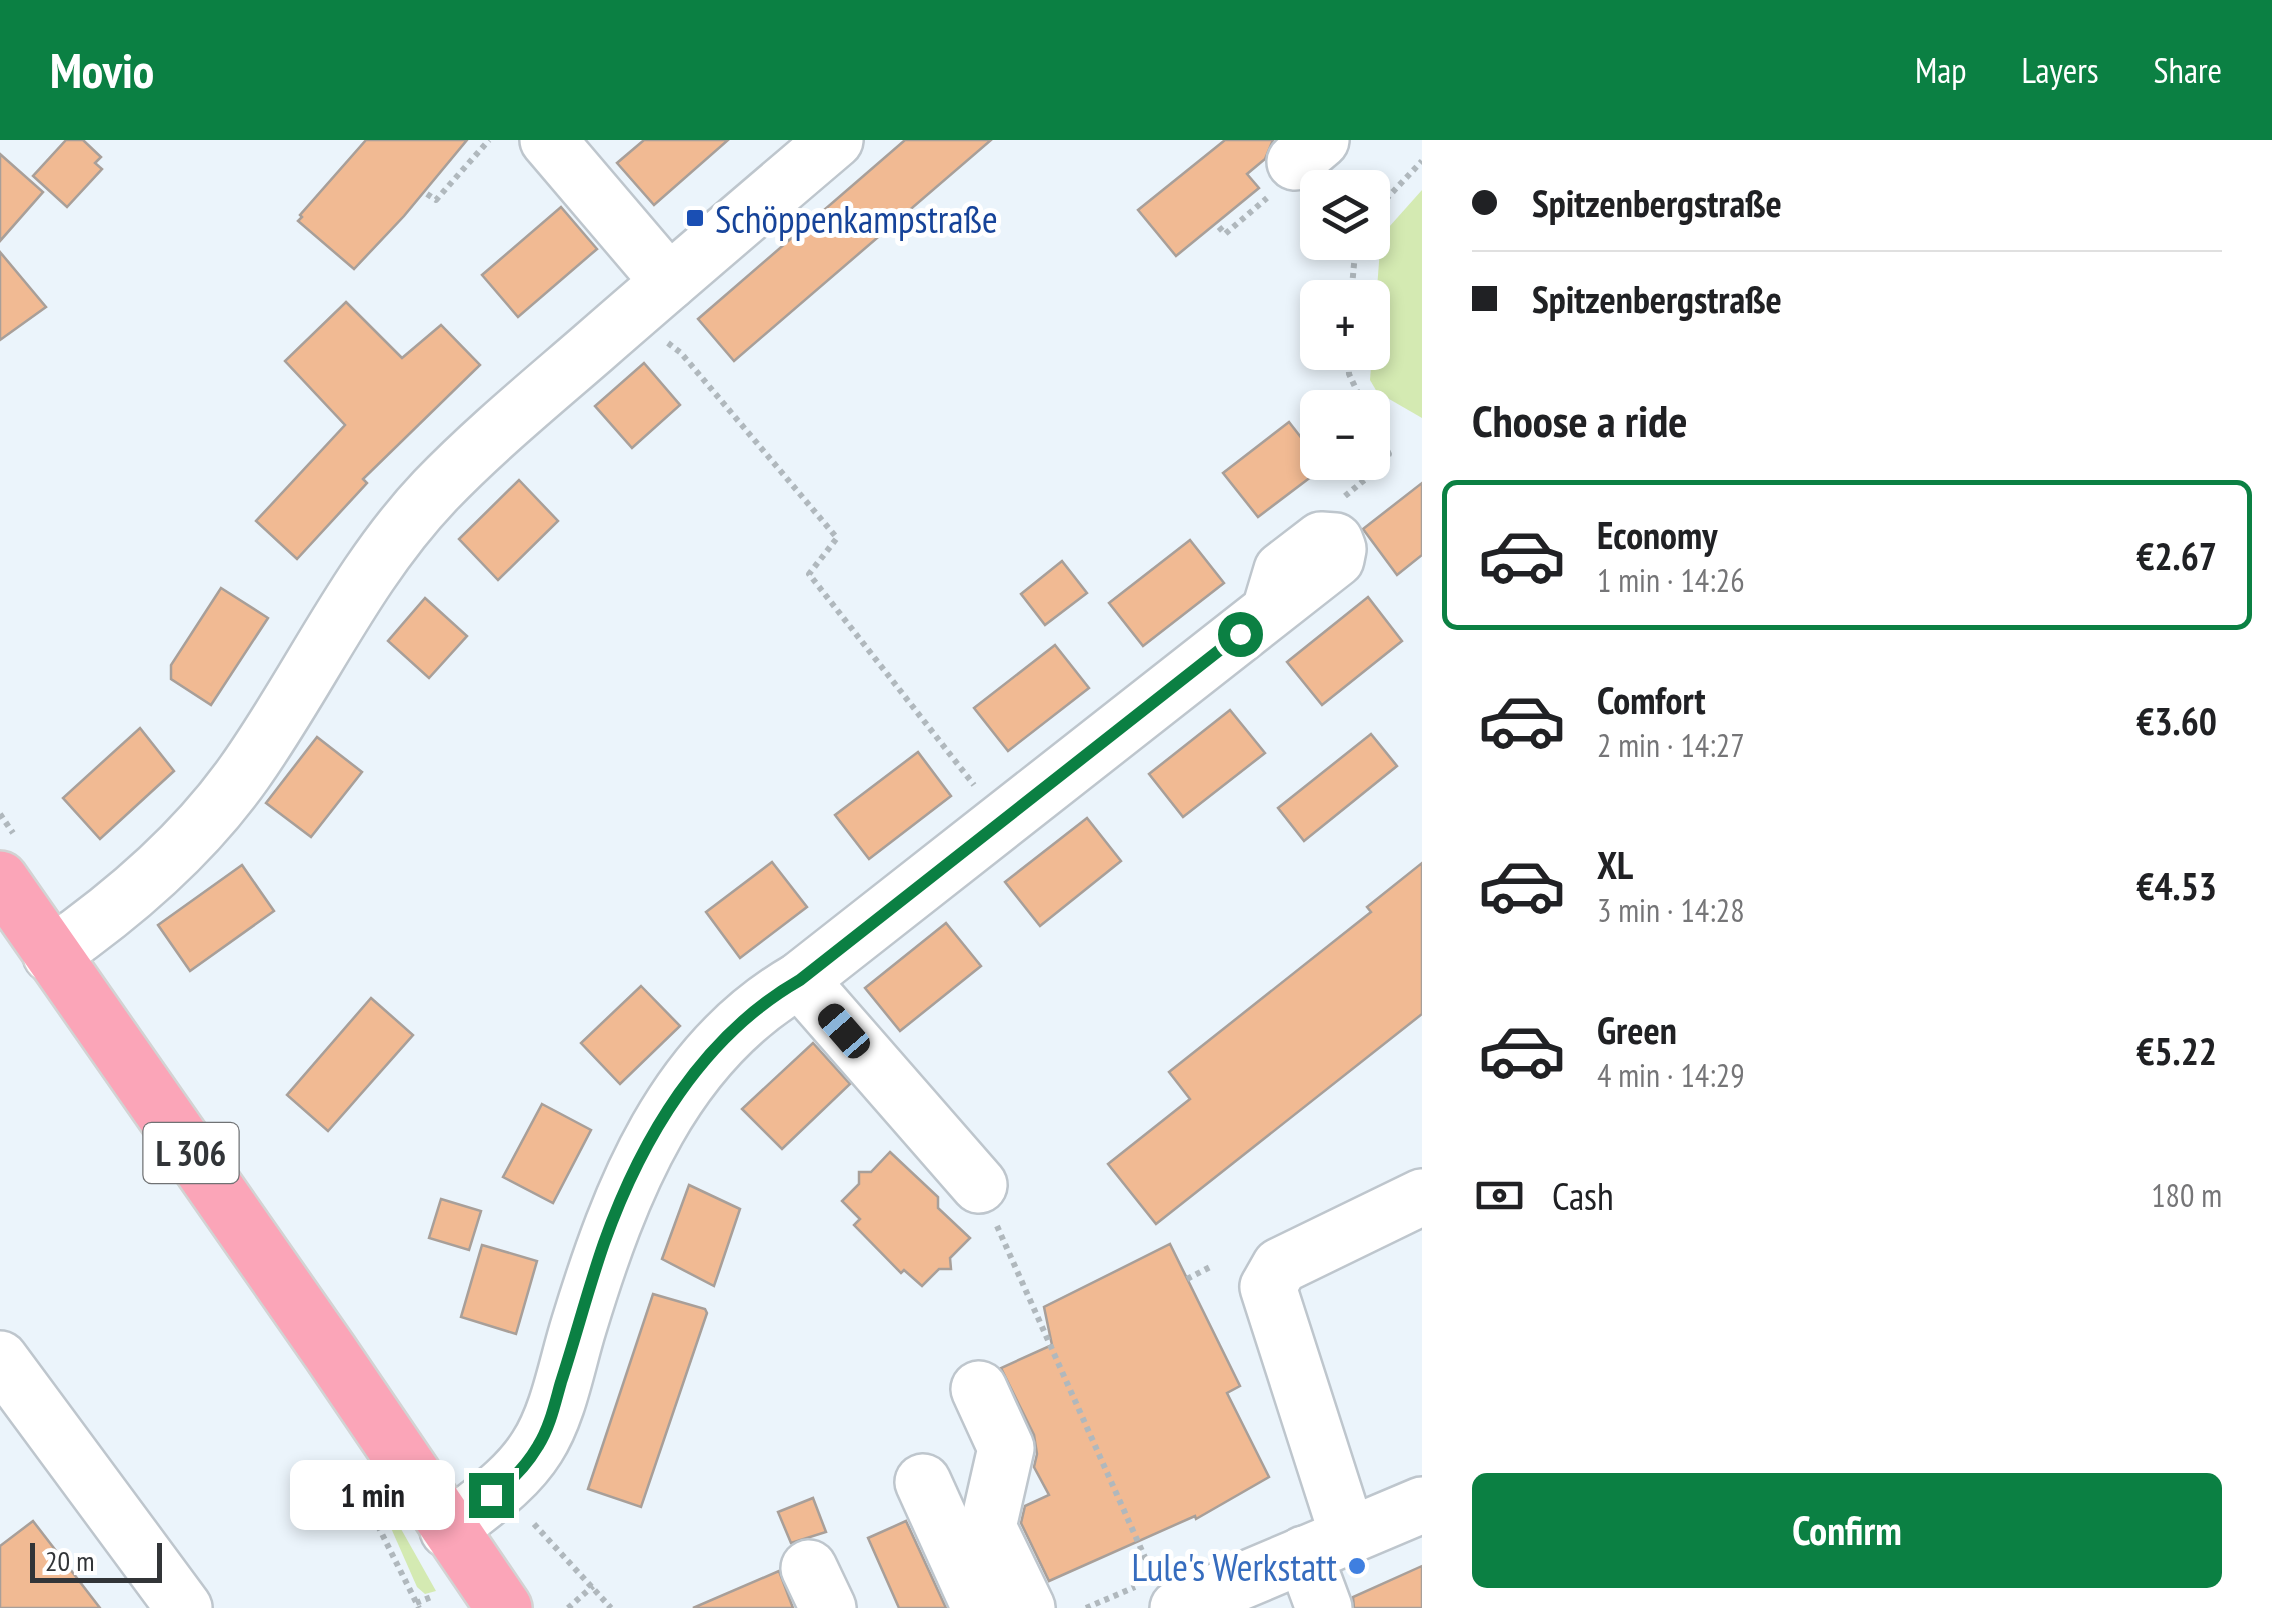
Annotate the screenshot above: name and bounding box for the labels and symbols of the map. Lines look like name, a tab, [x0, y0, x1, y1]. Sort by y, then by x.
place label: Schöppenkampstraße	[715, 194, 998, 243]
marker: Schöppenkampstraße	[684, 207, 706, 229]
route start	[1218, 612, 1263, 657]
car	[813, 999, 875, 1063]
road number: L 306	[144, 1123, 238, 1183]
callout: 1 min	[291, 1460, 456, 1530]
route end	[469, 1473, 514, 1518]
scale bar	[30, 1538, 162, 1582]
place label: Lule's Werkstatt	[1132, 1542, 1338, 1591]
marker: Lule's Werkstatt	[1346, 1555, 1368, 1577]

